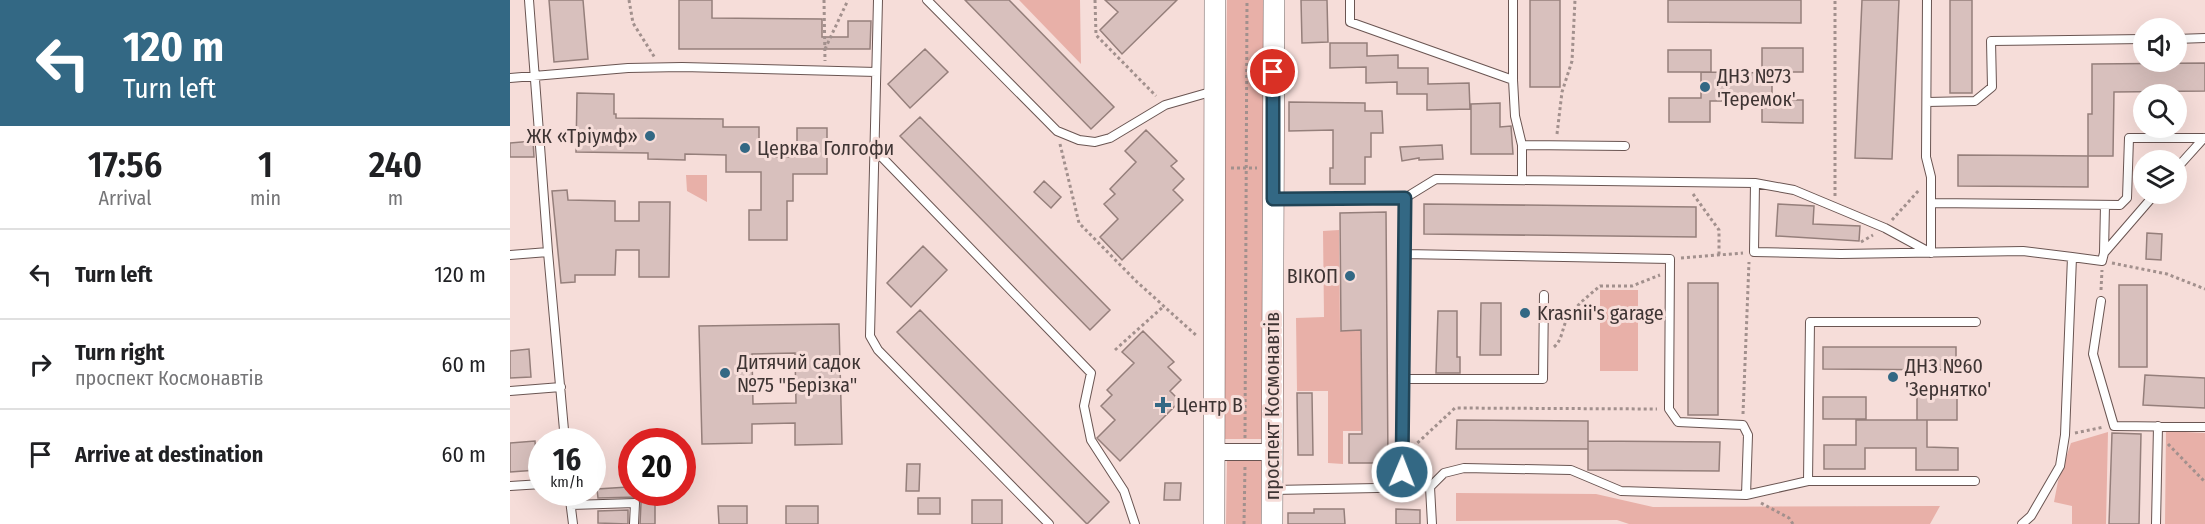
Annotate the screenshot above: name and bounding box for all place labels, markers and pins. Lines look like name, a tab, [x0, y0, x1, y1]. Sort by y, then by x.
pin	[1247, 46, 1298, 97]
place label: ДНЗ №73 'Теремок'	[1716, 64, 1796, 111]
marker: ДНЗ №73 'Теремок'	[1698, 80, 1712, 94]
place label: ЖК «Тріумф»	[527, 124, 638, 148]
marker: ЖК «Тріумф»	[643, 129, 657, 143]
place label: Церква Голгофи	[757, 136, 894, 160]
marker: Церква Голгофи	[738, 141, 752, 155]
place label: ВІКОП	[1287, 264, 1338, 288]
marker: ВІКОП	[1343, 269, 1357, 283]
place label: Krasnii's garage	[1537, 301, 1664, 325]
marker: Krasnii's garage	[1518, 306, 1532, 320]
place label: Дитячий садок №75 "Берізка"	[736, 350, 861, 397]
place label: ДНЗ №60 'Зернятко'	[1904, 354, 1991, 401]
marker: Дитячий садок №75 "Берізка"	[718, 366, 732, 380]
marker: ДНЗ №60 'Зернятко'	[1886, 370, 1900, 384]
place label: Центр В	[1176, 393, 1243, 417]
marker: Центр В	[1154, 396, 1172, 414]

